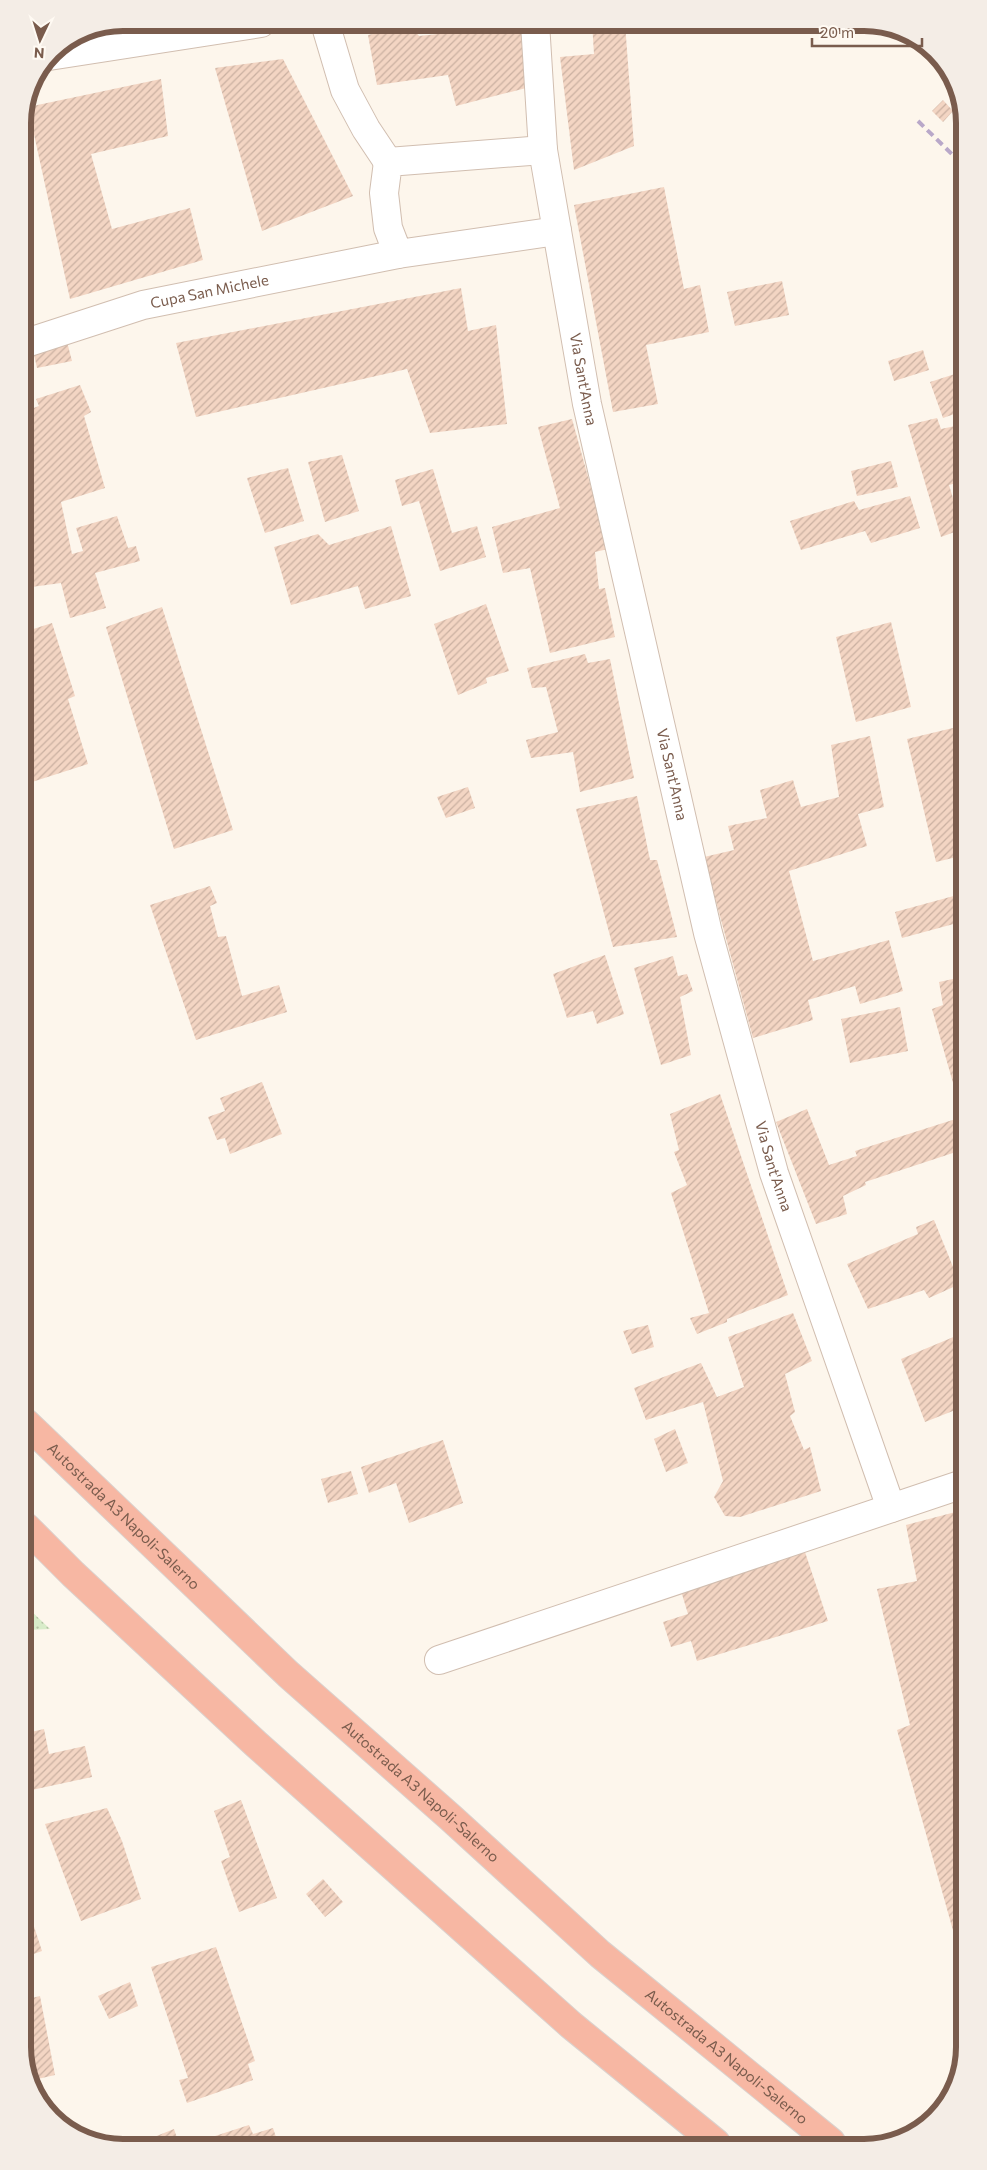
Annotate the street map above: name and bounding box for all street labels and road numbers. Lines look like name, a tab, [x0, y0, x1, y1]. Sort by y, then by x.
street label: Cupa San Michele	[149, 270, 270, 311]
street label: Via Sant'Anna	[567, 331, 602, 427]
street label: Via Sant'Anna	[653, 726, 692, 822]
street label: Via Sant'Anna	[752, 1119, 797, 1214]
street label: Autostrada A3 Napoli-Salerno	[44, 1438, 204, 1593]
street label: Autostrada A3 Napoli-Salerno	[339, 1716, 503, 1866]
street label: Autostrada A3 Napoli-Salerno	[642, 1985, 812, 2128]

